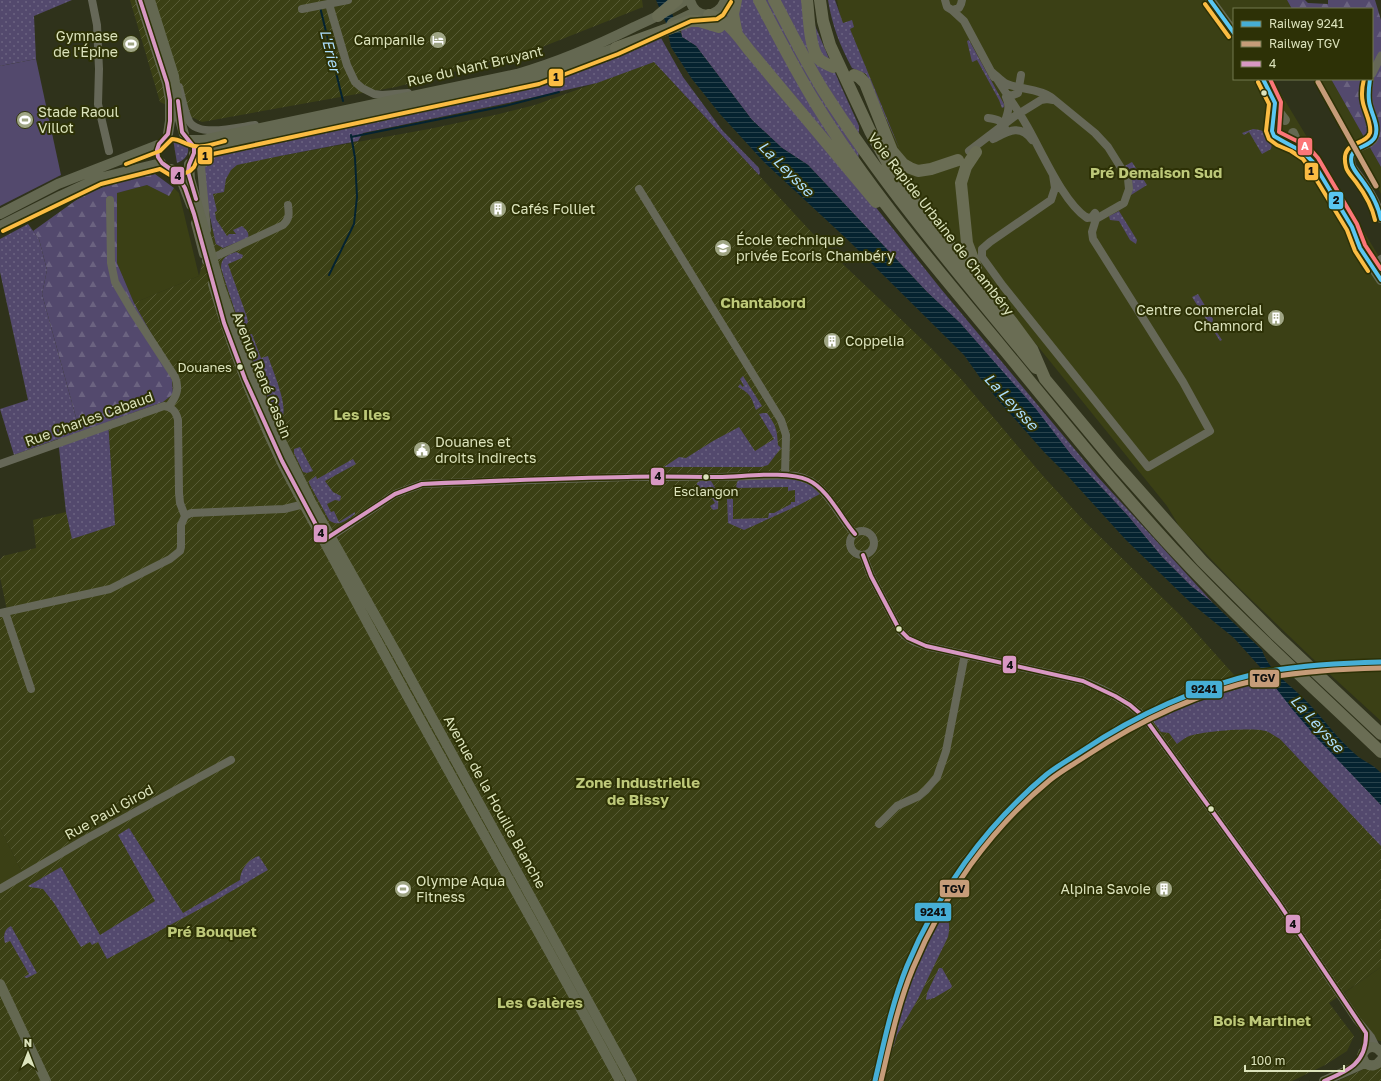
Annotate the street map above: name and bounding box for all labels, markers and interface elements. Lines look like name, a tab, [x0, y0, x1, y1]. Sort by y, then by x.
legend	[1233, 8, 1373, 80]
text: Railway 9241	[1269, 16, 1344, 31]
place label: Gymnase de l'Épine	[53, 27, 118, 60]
water label: L'Erier	[317, 27, 346, 76]
hotel icon: Campanile	[428, 30, 448, 50]
place label: Campanile	[354, 31, 425, 48]
sports icon: Gymnase de l'Épine	[121, 34, 141, 54]
text: Railway TGV	[1269, 36, 1340, 51]
street label: Rue du Nant Bruyant	[405, 42, 544, 89]
text: 4	[1269, 56, 1276, 71]
line badge: 1	[548, 68, 564, 87]
text: 1	[553, 70, 559, 83]
unlabelled marker	[1259, 88, 1269, 98]
place label: Stade Raoul Villot	[38, 103, 119, 136]
sports icon: Stade Raoul Villot	[15, 110, 35, 130]
street label: Voie Rapide Urbaine de Chambéry	[865, 129, 1018, 319]
water label: La Leysse	[755, 137, 819, 201]
line badge: A	[1297, 137, 1313, 156]
text: A	[1301, 139, 1309, 152]
line badge: 1	[197, 146, 213, 165]
text: 1	[202, 149, 208, 162]
line badge: 1	[1304, 162, 1319, 181]
district label: Pré Demaison Sud	[1090, 163, 1222, 181]
text: 1	[1308, 164, 1314, 177]
line badge: 4	[170, 166, 185, 185]
text: 4	[175, 169, 182, 182]
line badge: 2	[1328, 191, 1344, 210]
text: 2	[1333, 193, 1340, 206]
building icon: Cafés Folliet	[488, 199, 508, 219]
place label: Cafés Folliet	[511, 200, 595, 217]
place label: École technique privée Ecoris Chambéry	[736, 231, 895, 264]
school or university icon: École technique privée Ecoris Chambéry	[713, 238, 733, 258]
district label: Chantabord	[720, 293, 806, 311]
place label: Centre commercial Chamnord	[1136, 301, 1263, 334]
building icon: Centre commercial Chamnord	[1266, 308, 1286, 328]
street label: Avenue René Cassin	[229, 309, 296, 441]
building icon: Coppelia	[822, 331, 842, 351]
place label: Coppelia	[845, 332, 904, 349]
place label: Douanes	[177, 359, 232, 375]
marker: Douanes	[235, 362, 245, 372]
water label: La Leysse	[980, 369, 1043, 435]
street label: Rue Charles Cabaud	[22, 387, 155, 450]
district label: Les Iles	[334, 405, 390, 423]
place label: Douanes et droits indirects	[435, 433, 536, 466]
public building icon: Douanes et droits indirects	[412, 440, 432, 460]
line badge: 4	[650, 467, 665, 486]
text: 4	[655, 469, 662, 482]
marker: Esclangon	[701, 472, 711, 482]
place label: Esclangon	[673, 483, 739, 499]
line badge: 4	[313, 524, 328, 543]
text: 4	[318, 526, 325, 539]
unlabelled marker	[894, 624, 904, 634]
line badge: 4	[1002, 655, 1017, 674]
text: 4	[1007, 658, 1014, 671]
line badge: TGV	[1249, 669, 1280, 688]
text: TGV	[1253, 671, 1276, 684]
line badge: 9241	[1185, 680, 1223, 699]
text: 9241	[1191, 682, 1217, 695]
water label: La Leysse	[1287, 691, 1349, 757]
street label: Avenue de la Houille Blanche	[441, 712, 550, 891]
district label: Zone Industrielle de Bissy	[576, 773, 700, 808]
street label: Rue Paul Girod	[61, 780, 156, 843]
unlabelled marker	[1206, 804, 1216, 814]
place label: Olympe Aqua Fitness	[416, 872, 505, 905]
sports icon: Olympe Aqua Fitness	[393, 879, 413, 899]
line badge: TGV	[939, 879, 970, 898]
building icon: Alpina Savoie	[1154, 879, 1174, 899]
place label: Alpina Savoie	[1061, 880, 1151, 897]
text: TGV	[943, 882, 966, 895]
line badge: 9241	[914, 902, 952, 922]
text: 9241	[920, 905, 946, 918]
line badge: 4	[1285, 914, 1301, 934]
text: 4	[1290, 917, 1297, 930]
district label: Pré Bouquet	[167, 922, 257, 940]
district label: Les Galères	[497, 993, 583, 1011]
district label: Bois Martinet	[1213, 1011, 1311, 1029]
north arrow	[8, 1033, 48, 1073]
text: N	[24, 1036, 32, 1049]
scale bar	[1245, 1047, 1344, 1073]
text: 100 m	[1251, 1053, 1285, 1068]

